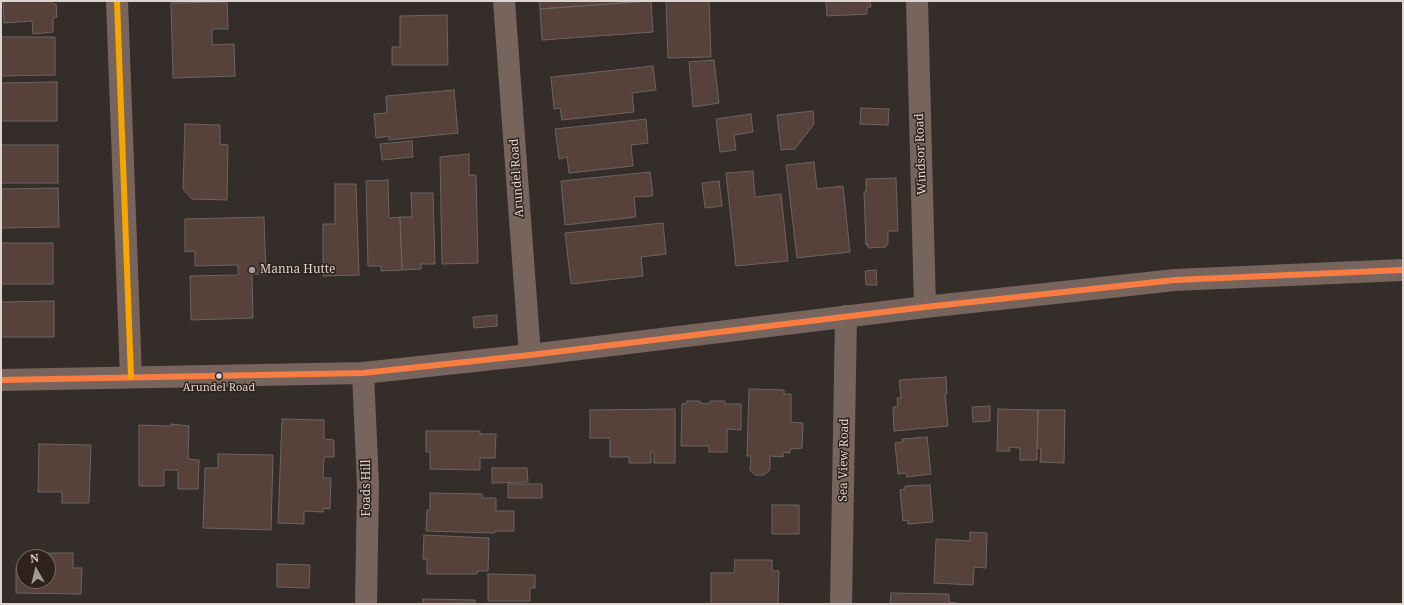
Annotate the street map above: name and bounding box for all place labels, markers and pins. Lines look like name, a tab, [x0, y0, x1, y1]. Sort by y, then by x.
place label: Manna Hutte	[260, 263, 335, 277]
marker: Manna Hutte	[247, 265, 257, 275]
marker: Arundel Road	[214, 371, 224, 381]
place label: Arundel Road	[183, 381, 255, 395]

